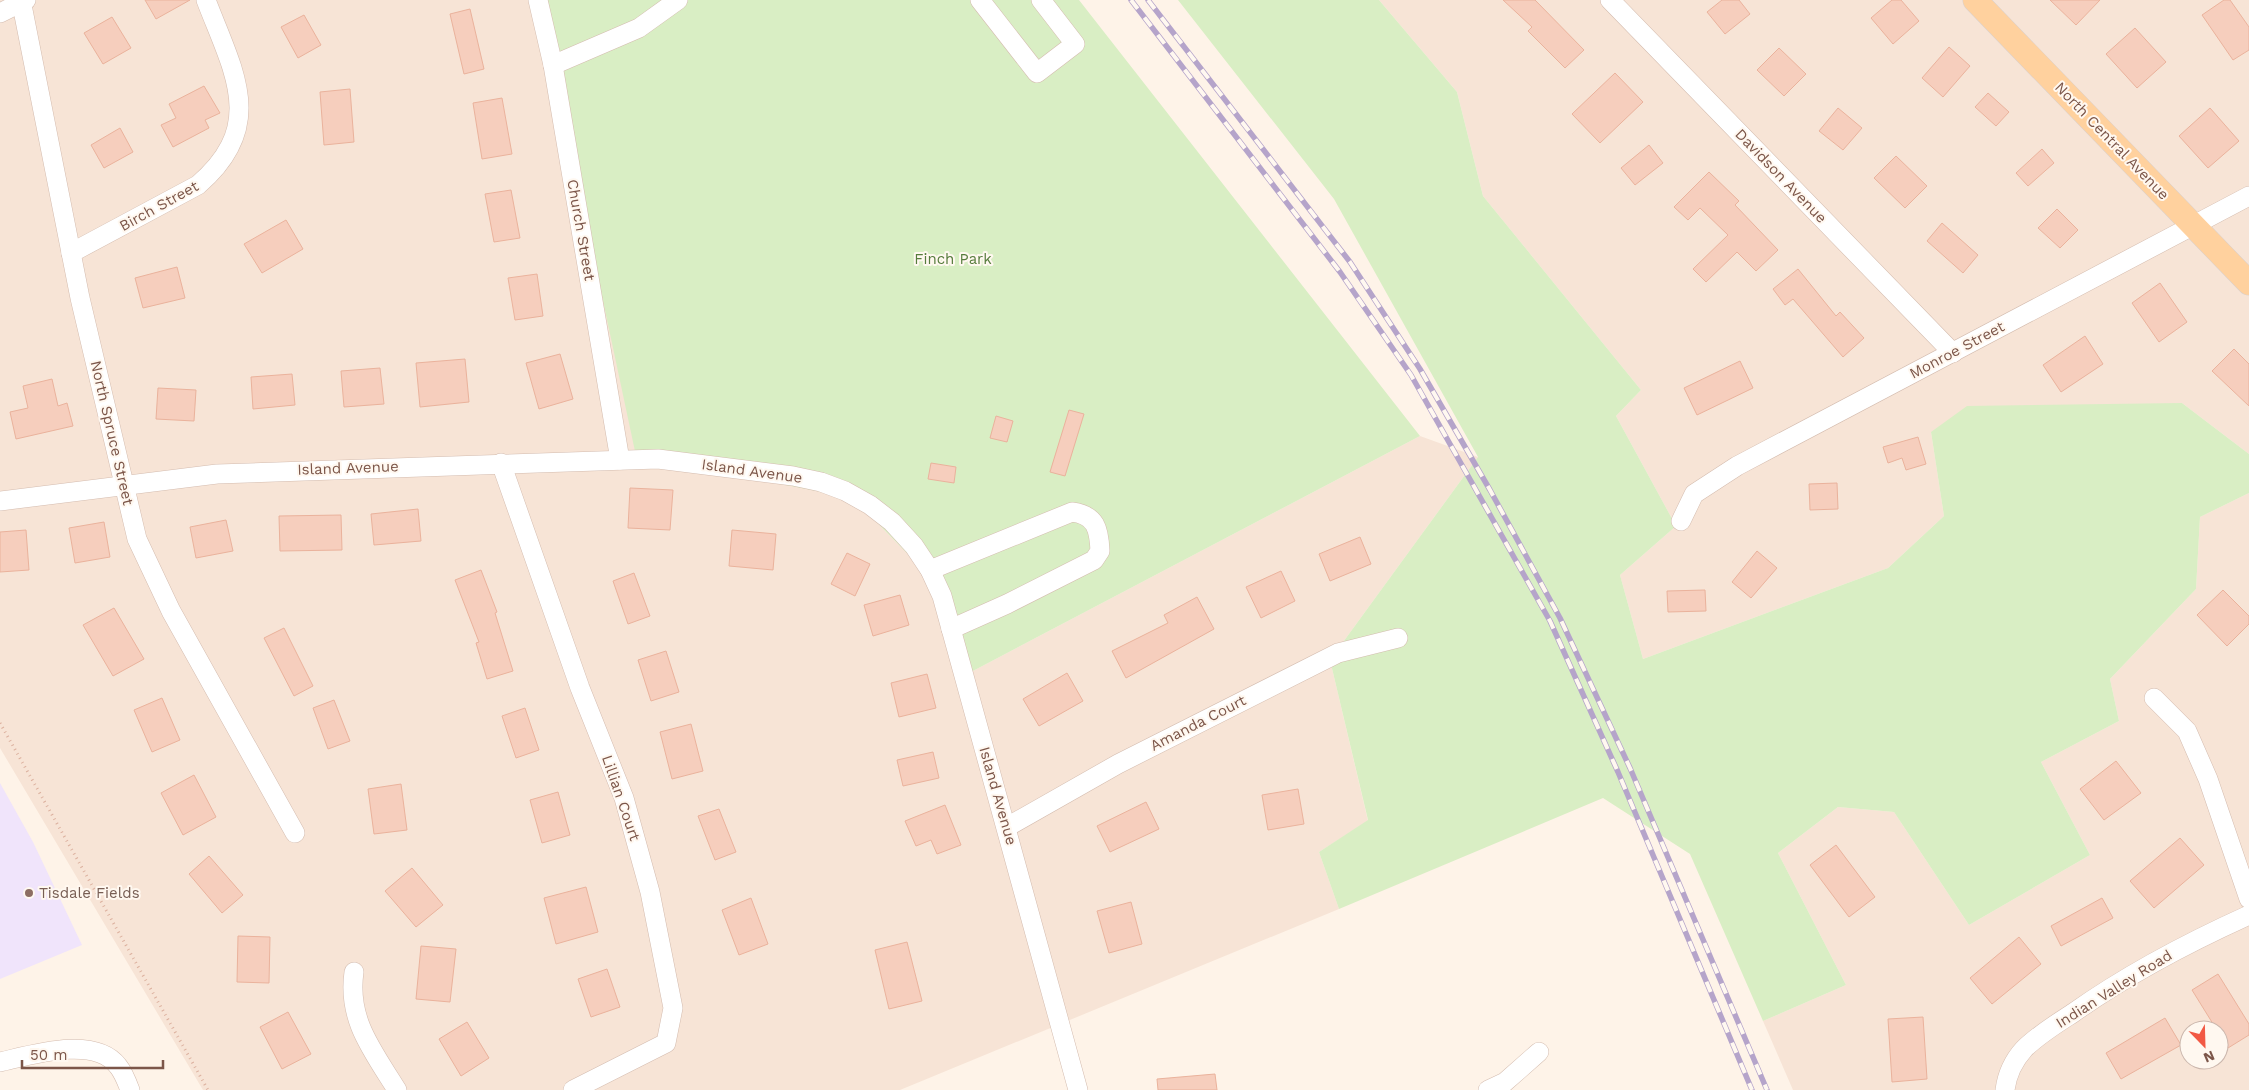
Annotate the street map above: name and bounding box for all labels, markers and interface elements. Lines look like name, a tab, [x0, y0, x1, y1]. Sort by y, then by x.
street label: North Central Avenue	[2051, 78, 2173, 204]
street label: Davidson Avenue	[1731, 125, 1831, 227]
street label: Birch Street	[116, 177, 202, 235]
street label: Church Street	[563, 178, 599, 283]
park label: Finch Park	[914, 250, 992, 268]
street label: Monroe Street	[1907, 317, 2008, 383]
street label: North Spruce Street	[87, 359, 138, 508]
street label: Island Avenue	[700, 455, 804, 487]
street label: Island Avenue	[297, 457, 399, 479]
street label: Amanda Court	[1147, 691, 1250, 755]
street label: Island Avenue	[975, 745, 1021, 847]
street label: Lillian Court	[598, 753, 644, 844]
place label: Tisdale Fields	[39, 884, 140, 902]
marker: Tisdale Fields	[23, 887, 35, 899]
street label: Indian Valley Road	[2053, 946, 2175, 1032]
north arrow	[2179, 1020, 2229, 1070]
scale bar	[22, 1038, 164, 1070]
text: 50 m	[30, 1046, 67, 1064]
text: N	[2201, 1048, 2217, 1066]

